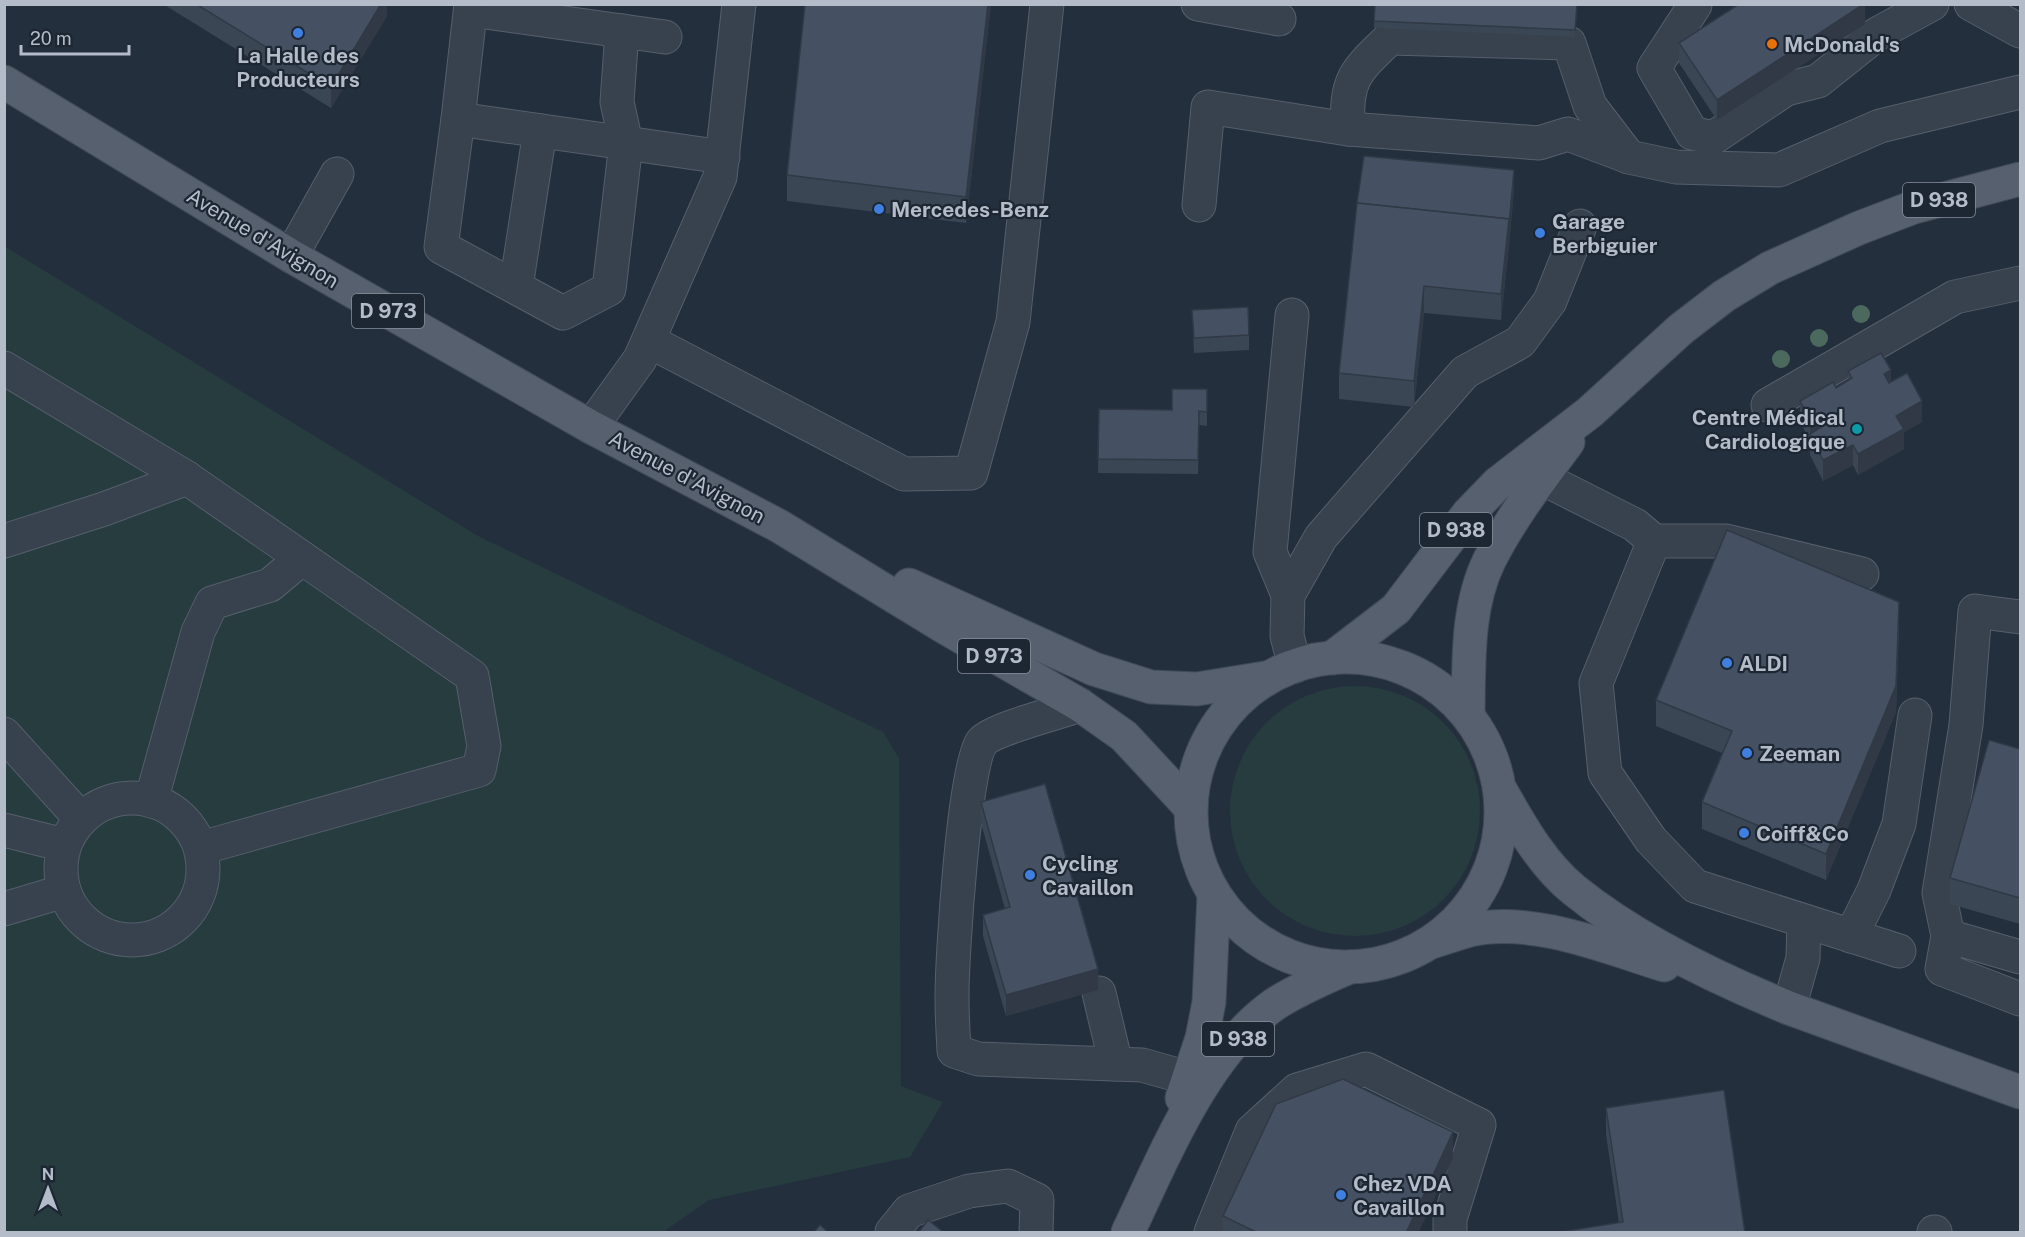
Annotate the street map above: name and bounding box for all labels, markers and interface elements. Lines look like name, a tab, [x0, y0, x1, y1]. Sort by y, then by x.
scale bar	[21, 18, 129, 56]
marker: La Halle des Producteurs	[291, 26, 305, 40]
text: 20 m	[30, 28, 72, 49]
place label: McDonald's	[1784, 32, 1900, 57]
marker: McDonald's	[1765, 37, 1779, 51]
place label: La Halle des Producteurs	[236, 43, 360, 92]
street label: Avenue d'Avignon	[182, 183, 344, 293]
road number: D 938	[1903, 183, 1975, 217]
place label: Mercedes-Benz	[891, 197, 1049, 222]
marker: Mercedes-Benz	[872, 202, 886, 216]
place label: Garage Berbiguier	[1552, 209, 1658, 258]
marker: Garage Berbiguier	[1533, 226, 1547, 240]
road number: D 973	[352, 294, 424, 328]
place label: Centre Médical Cardiologique	[1692, 405, 1845, 454]
marker: Centre Médical Cardiologique	[1850, 422, 1864, 436]
street label: Avenue d'Avignon	[605, 425, 769, 529]
road number: D 938	[1420, 513, 1492, 547]
road number: D 973	[958, 639, 1030, 673]
place label: ALDI	[1739, 651, 1788, 676]
marker: ALDI	[1720, 656, 1734, 670]
place label: Zeeman	[1759, 741, 1840, 766]
marker: Zeeman	[1740, 746, 1754, 760]
place label: Coiff&Co	[1756, 821, 1849, 846]
marker: Coiff&Co	[1737, 826, 1751, 840]
place label: Cycling Cavaillon	[1042, 851, 1134, 900]
marker: Cycling Cavaillon	[1023, 868, 1037, 882]
road number: D 938	[1202, 1022, 1274, 1056]
north arrow	[18, 1159, 78, 1219]
text: N	[42, 1165, 54, 1184]
place label: Chez VDA Cavaillon	[1353, 1171, 1452, 1220]
marker: Chez VDA Cavaillon	[1334, 1188, 1348, 1202]

